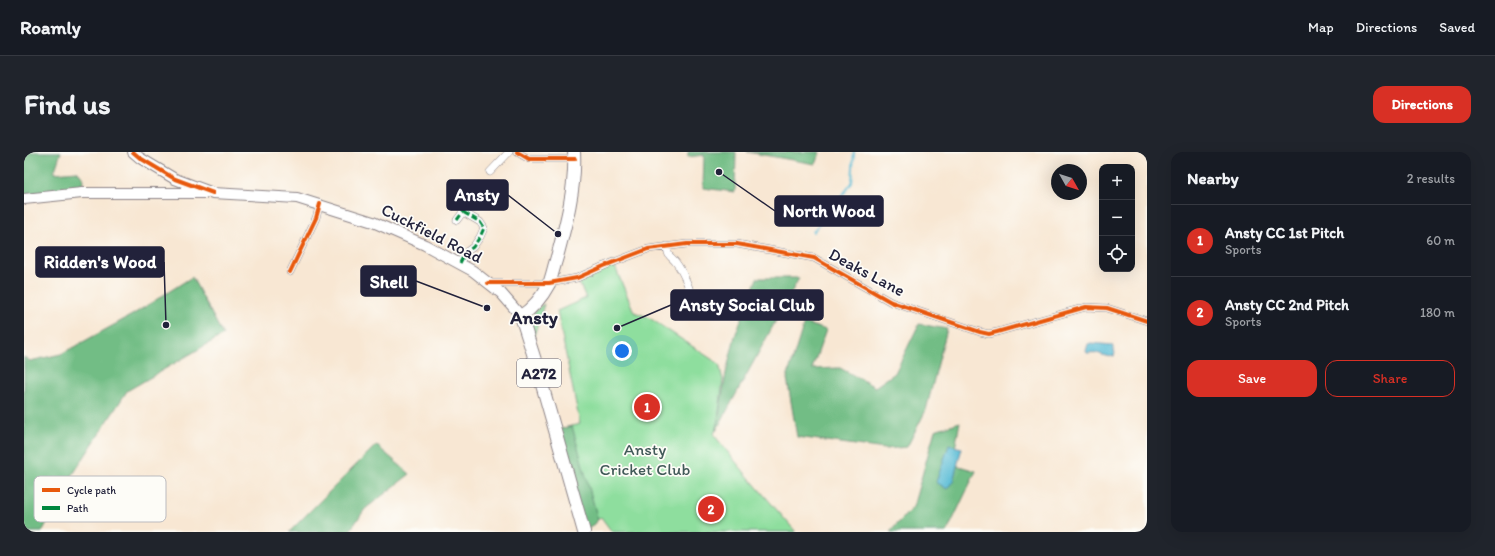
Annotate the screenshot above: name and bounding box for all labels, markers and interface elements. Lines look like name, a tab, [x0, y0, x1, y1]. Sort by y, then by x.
text: Roamly	[20, 16, 81, 39]
text: Map	[1308, 19, 1334, 36]
text: Directions	[1356, 19, 1417, 36]
text: Saved	[1439, 19, 1475, 36]
button: Directions	[1373, 86, 1471, 123]
text: Find us	[24, 87, 111, 121]
north arrow	[1051, 164, 1087, 200]
map controls	[1099, 164, 1135, 272]
button: +	[1099, 164, 1135, 200]
text: Nearby	[1187, 168, 1239, 188]
text: 2 results	[1407, 171, 1455, 186]
callout: Ansty	[447, 180, 508, 210]
text: Ansty	[454, 184, 500, 206]
callout: North Wood	[775, 196, 883, 226]
street label: Cuckfield Road	[378, 199, 486, 267]
text: North Wood	[783, 200, 876, 222]
button: −	[1099, 200, 1135, 236]
text: Ansty CC 1st Pitch	[1225, 224, 1344, 242]
text: 1	[1197, 233, 1203, 248]
text: 60 m	[1426, 233, 1455, 248]
button: locate	[1099, 236, 1135, 272]
text: Sports	[1225, 242, 1261, 257]
street label: Deaks Lane	[826, 244, 908, 300]
callout: Ridden's Wood	[36, 247, 164, 277]
text: Ridden's Wood	[44, 251, 157, 273]
callout: Shell	[361, 266, 416, 296]
text: Shell	[370, 271, 409, 293]
callout: Ansty Social Club	[671, 290, 823, 320]
text: Ansty Social Club	[678, 294, 815, 316]
text: Ansty CC 2nd Pitch	[1225, 296, 1349, 314]
text: 2	[1197, 305, 1203, 320]
text: 180 m	[1420, 305, 1455, 320]
district label: Ansty	[509, 306, 558, 329]
text: Sports	[1225, 314, 1261, 329]
your location	[612, 341, 632, 361]
road number: A272	[517, 359, 561, 387]
button: Save	[1187, 360, 1317, 397]
button: Share	[1325, 360, 1455, 397]
pin: 1	[634, 392, 660, 422]
park label: Ansty Cricket Club	[600, 439, 690, 479]
legend	[34, 476, 166, 522]
text: Cycle path	[67, 484, 116, 497]
pin: 2	[698, 494, 724, 524]
text: Path	[67, 502, 89, 515]

